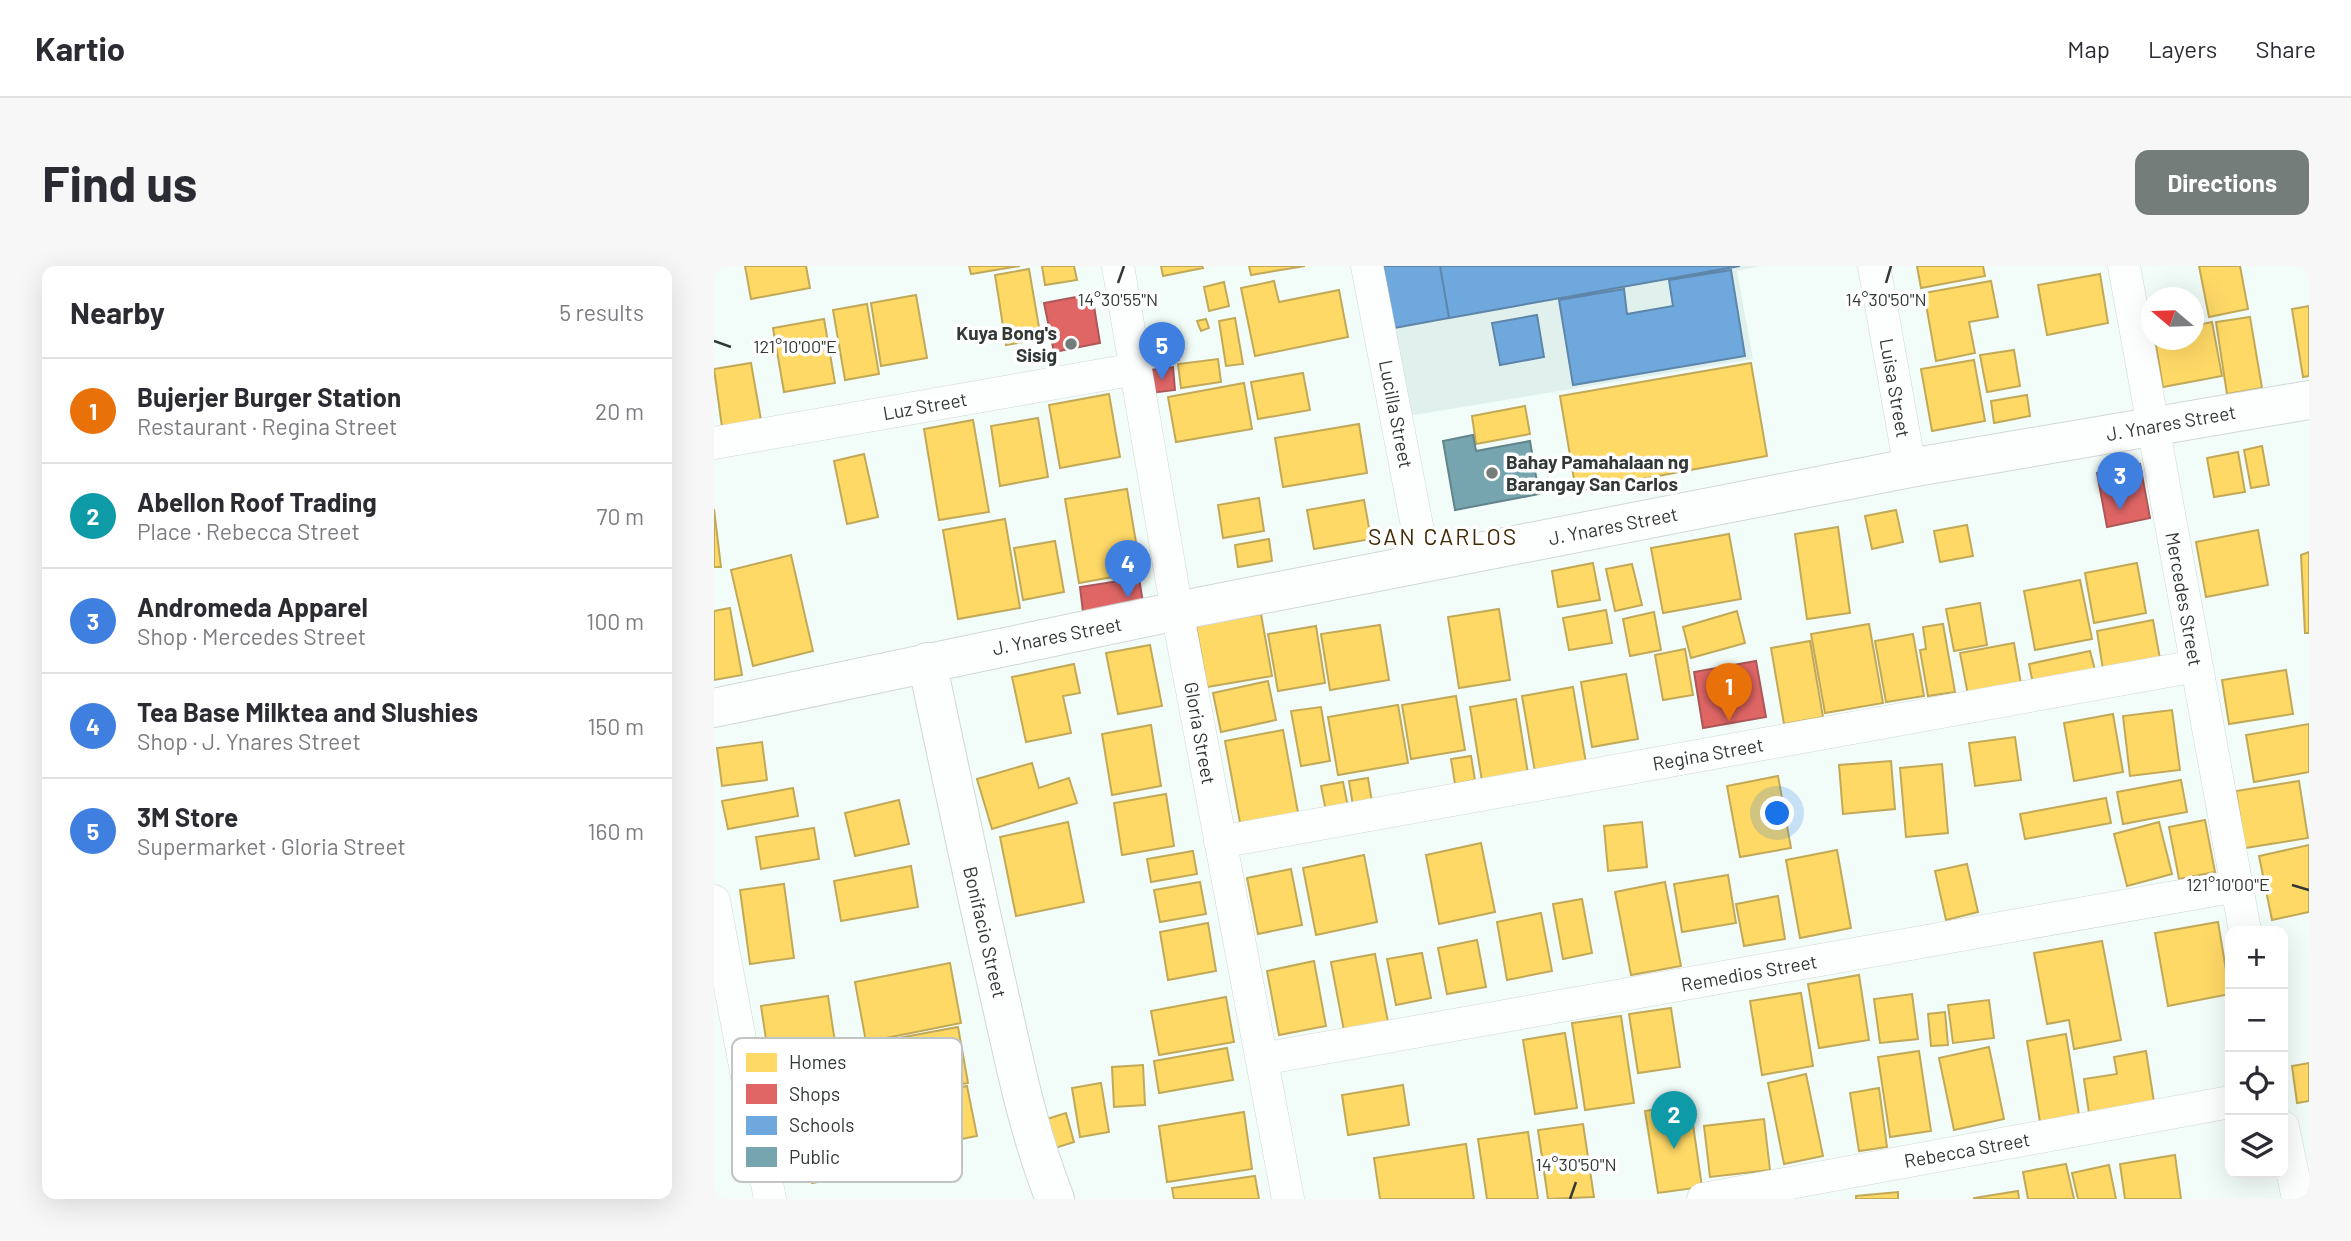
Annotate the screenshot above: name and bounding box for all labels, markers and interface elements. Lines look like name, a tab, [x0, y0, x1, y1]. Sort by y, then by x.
text: Kartio	[35, 28, 125, 68]
text: Map	[2067, 34, 2110, 63]
text: Layers	[2148, 34, 2217, 63]
text: Share	[2255, 34, 2316, 63]
button: Directions	[2135, 150, 2309, 215]
text: Find us	[42, 153, 197, 212]
north arrow	[2141, 287, 2204, 350]
text: 14°30'55"N	[1078, 288, 1158, 310]
text: 14°30'50"N	[1845, 288, 1927, 310]
text: Nearby	[70, 294, 165, 330]
text: 5 results	[559, 298, 644, 326]
place label: Kuya Bong's Sisig	[956, 321, 1057, 366]
pin: 5	[1139, 322, 1185, 380]
text: 121°10'00"E	[753, 335, 837, 357]
marker: Kuya Bong's Sisig	[1063, 336, 1079, 352]
street label: Luisa Street	[1875, 337, 1916, 439]
street label: Lucilla Street	[1375, 358, 1418, 470]
text: Bujerjer Burger Station	[137, 381, 401, 412]
street label: Luz Street	[881, 387, 969, 424]
text: 1	[89, 397, 97, 425]
text: 20 m	[595, 397, 644, 425]
street label: J. Ynares Street	[2104, 400, 2238, 445]
text: Restaurant · Regina Street	[137, 412, 397, 440]
place label: Bahay Pamahalaan ng Barangay San Carlos	[1506, 450, 1689, 495]
pin: 3	[2097, 452, 2143, 510]
marker: Bahay Pamahalaan ng Barangay San Carlos	[1484, 465, 1500, 481]
text: Abellon Roof Trading	[137, 486, 377, 517]
text: 2	[87, 502, 99, 530]
text: 70 m	[597, 502, 644, 530]
street label: J. Ynares Street	[1546, 502, 1680, 549]
text: Place · Rebecca Street	[137, 517, 360, 545]
district label: SAN CARLOS	[1368, 522, 1518, 550]
street label: Mercedes Street	[2161, 530, 2208, 668]
pin: 4	[1105, 540, 1151, 598]
text: Andromeda Apparel	[137, 591, 368, 622]
text: 3	[87, 607, 99, 635]
text: 100 m	[586, 607, 644, 635]
street label: J. Ynares Street	[990, 612, 1124, 659]
text: Shop · Mercedes Street	[137, 622, 366, 650]
pin: 1	[1706, 663, 1752, 721]
street label: Gloria Street	[1180, 680, 1221, 786]
text: Tea Base Milktea and Slushies	[137, 696, 478, 727]
text: 4	[86, 712, 100, 740]
text: 150 m	[588, 712, 644, 740]
text: Shop · J. Ynares Street	[137, 727, 361, 755]
street label: Regina Street	[1651, 732, 1765, 775]
your location	[1760, 796, 1794, 830]
text: 3M Store	[137, 801, 238, 832]
text: 5	[87, 817, 99, 845]
text: 160 m	[587, 817, 644, 845]
text: Supermarket · Gloria Street	[137, 832, 406, 860]
street label: Bonifacio Street	[959, 864, 1012, 1000]
text: 121°10'00"E	[2186, 873, 2270, 895]
map controls	[2225, 926, 2288, 1178]
button: +	[2225, 926, 2288, 989]
street label: Remedios Street	[1679, 949, 1819, 996]
button: −	[2225, 989, 2288, 1052]
legend	[732, 1038, 962, 1182]
text: Homes	[789, 1050, 846, 1073]
button: locate	[2225, 1052, 2288, 1115]
text: Shops	[789, 1082, 840, 1105]
pin: 2	[1651, 1091, 1697, 1149]
text: Schools	[789, 1113, 854, 1136]
button: layers	[2225, 1115, 2288, 1178]
street label: Rebecca Street	[1902, 1127, 2032, 1172]
text: Public	[789, 1145, 840, 1168]
text: 14°30'50"N	[1535, 1153, 1617, 1175]

